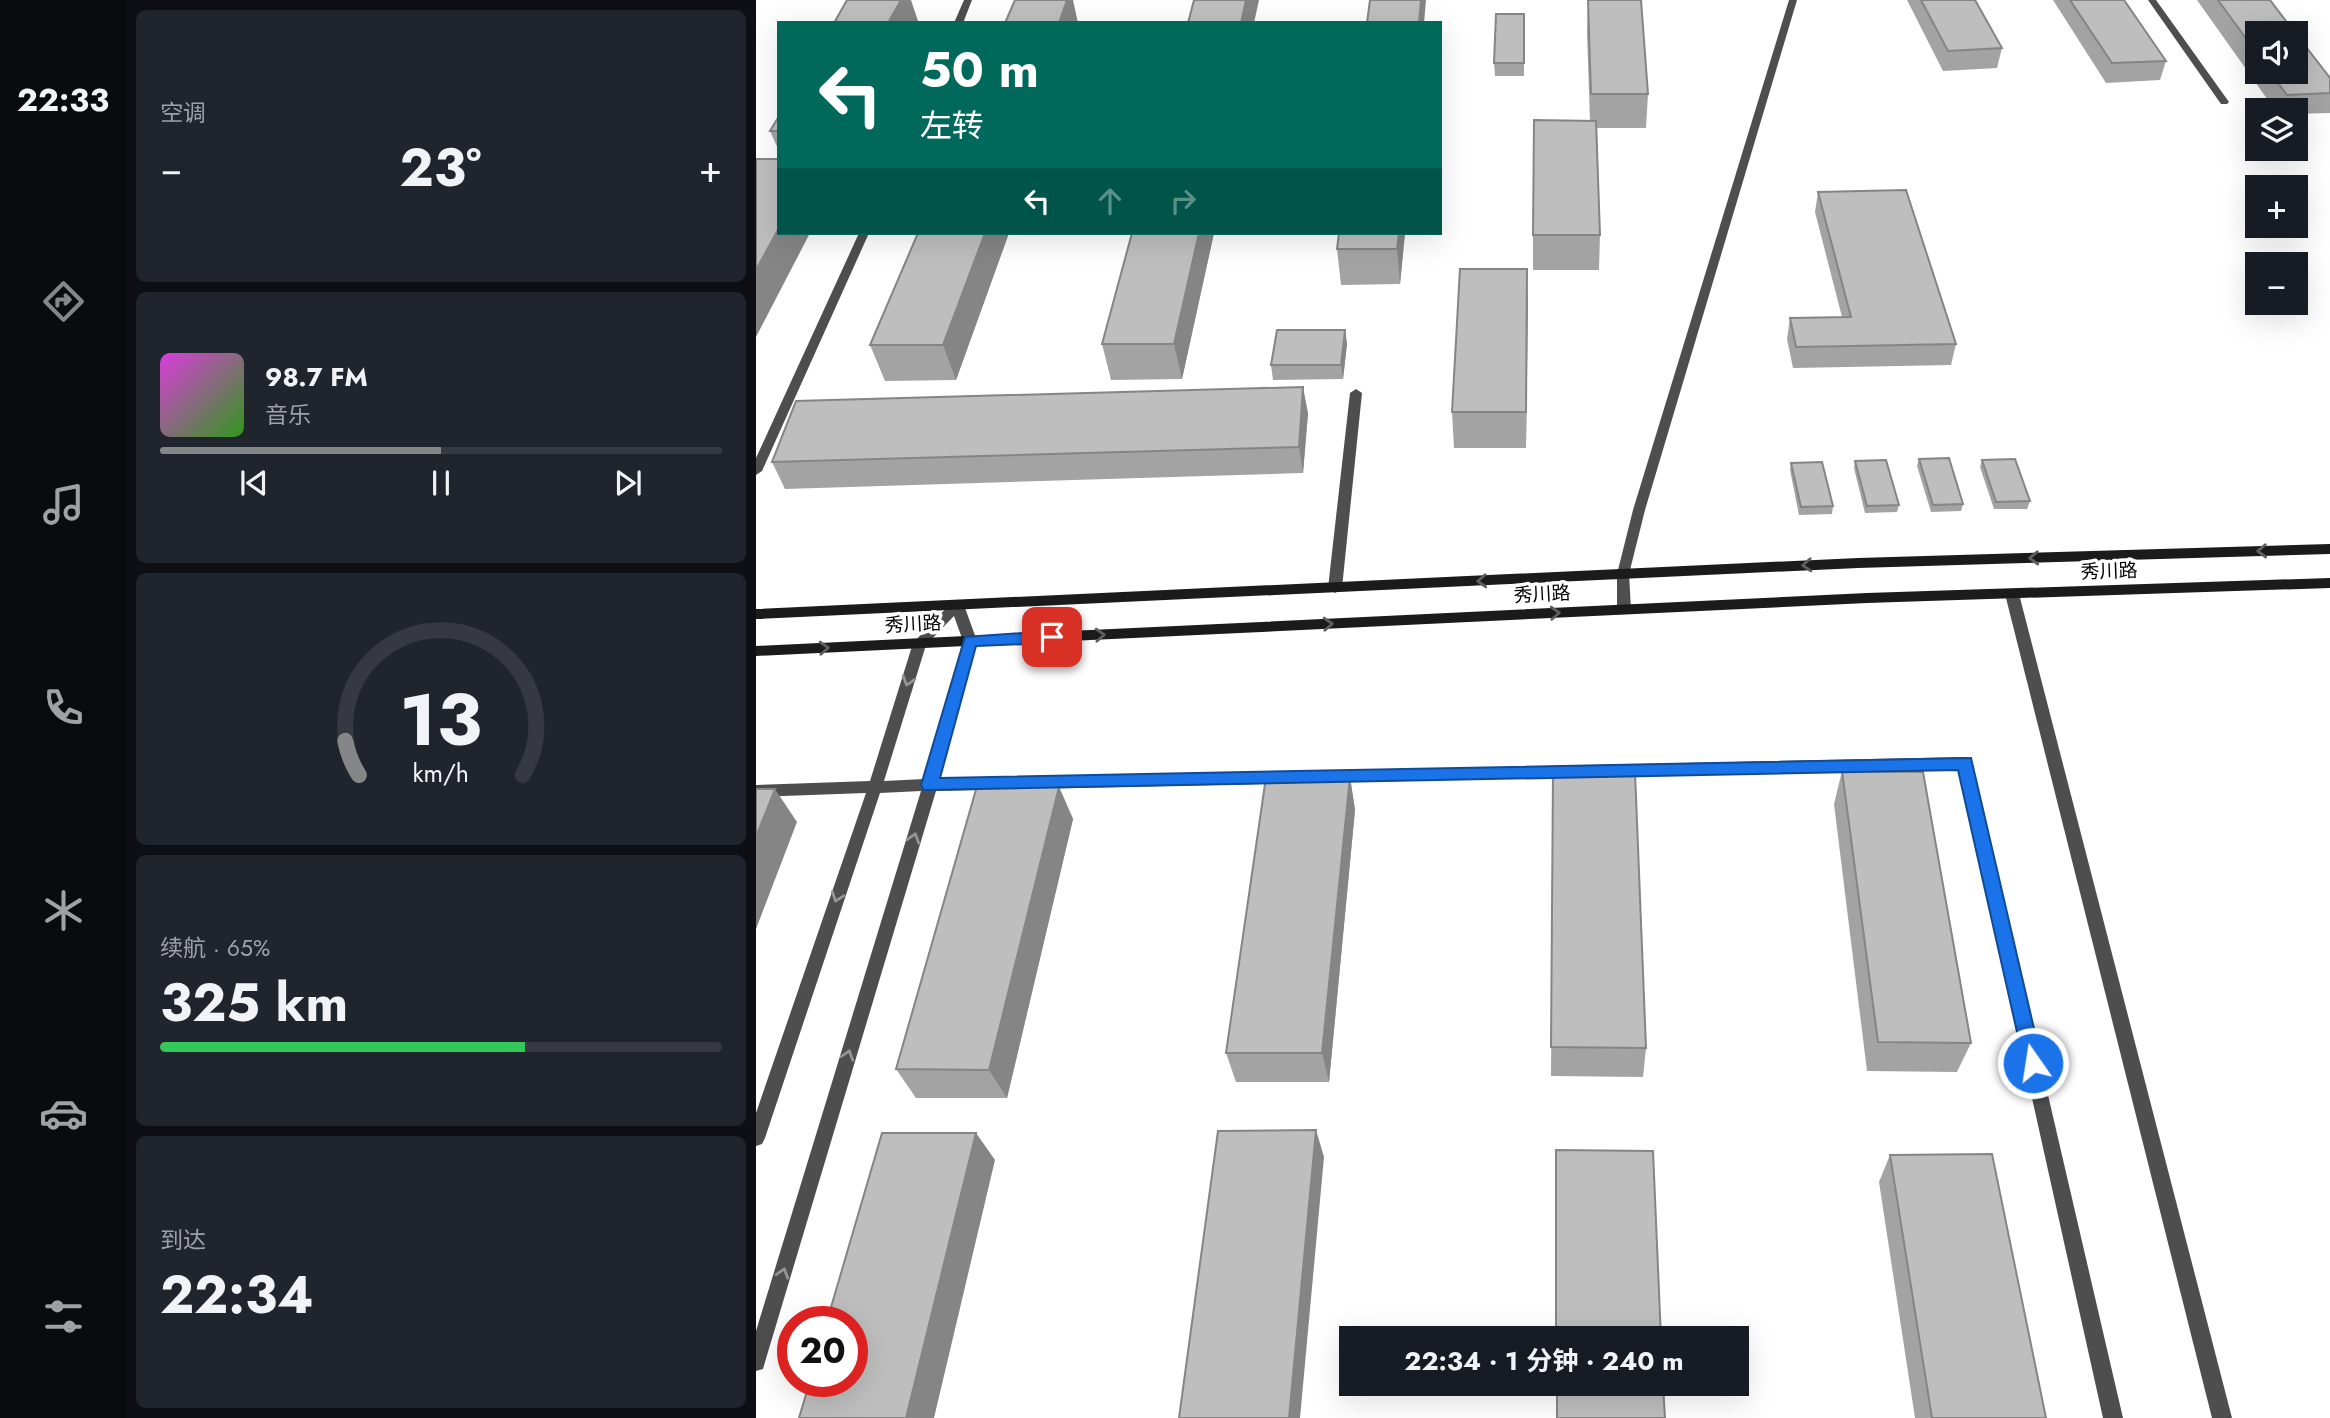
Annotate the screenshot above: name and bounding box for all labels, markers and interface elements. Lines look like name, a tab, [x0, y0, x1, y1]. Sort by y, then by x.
map controls	[2245, 21, 2308, 315]
button: sound	[2245, 21, 2308, 84]
text: 50 m	[920, 35, 1039, 105]
icon: left	[805, 49, 896, 140]
text: 22:33	[17, 77, 109, 123]
text: 空调	[160, 96, 206, 130]
button: layers	[2245, 98, 2308, 161]
text: 左转	[920, 103, 984, 149]
text: 23°	[400, 130, 481, 206]
text: −	[160, 141, 182, 196]
text: +	[699, 141, 722, 196]
button: +	[2245, 175, 2308, 238]
icon: left	[1018, 182, 1056, 220]
icon: ahead	[1091, 182, 1129, 220]
icon: right	[1164, 182, 1202, 220]
button: −	[2245, 252, 2308, 315]
icon: directions	[39, 277, 88, 326]
text: 98.7 FM	[265, 358, 368, 396]
text: 音乐	[265, 398, 311, 432]
icon: previous	[235, 464, 273, 502]
icon: pause	[422, 464, 460, 502]
icon: next	[609, 464, 647, 502]
icon: music	[39, 480, 88, 529]
one-way arrow	[2256, 543, 2267, 559]
one-way arrow	[2029, 550, 2040, 565]
street label: 秀川路	[2080, 557, 2138, 585]
one-way arrow	[1801, 558, 1812, 573]
one-way arrow	[1476, 573, 1487, 588]
street label: 秀川路	[1513, 579, 1571, 609]
one-way arrow	[1550, 605, 1561, 620]
pin	[1022, 607, 1082, 667]
street label: 秀川路	[884, 609, 942, 639]
one-way arrow	[1322, 616, 1333, 631]
icon: arrive	[1033, 618, 1071, 656]
one-way arrow	[1095, 627, 1106, 642]
one-way arrow	[819, 640, 830, 655]
text: 13	[400, 667, 482, 772]
one-way arrow	[902, 674, 916, 686]
icon: phone	[39, 683, 88, 732]
text: km/h	[413, 755, 469, 791]
one-way arrow	[905, 832, 920, 844]
icon: climate	[39, 886, 88, 935]
one-way arrow	[831, 891, 846, 903]
text: 续航 · 65%	[160, 931, 270, 965]
text: 325 km	[160, 965, 348, 1041]
position arrow	[1996, 1026, 2070, 1100]
one-way arrow	[840, 1050, 855, 1062]
icon: car	[39, 1089, 88, 1138]
text: 到达	[160, 1223, 206, 1257]
text: 22:34	[160, 1257, 314, 1333]
one-way arrow	[774, 1268, 789, 1280]
icon: filters	[39, 1292, 88, 1341]
speed limit sign: 20	[777, 1306, 868, 1397]
text: 22:34 · 1 分钟 · 240 m	[1404, 1342, 1684, 1380]

